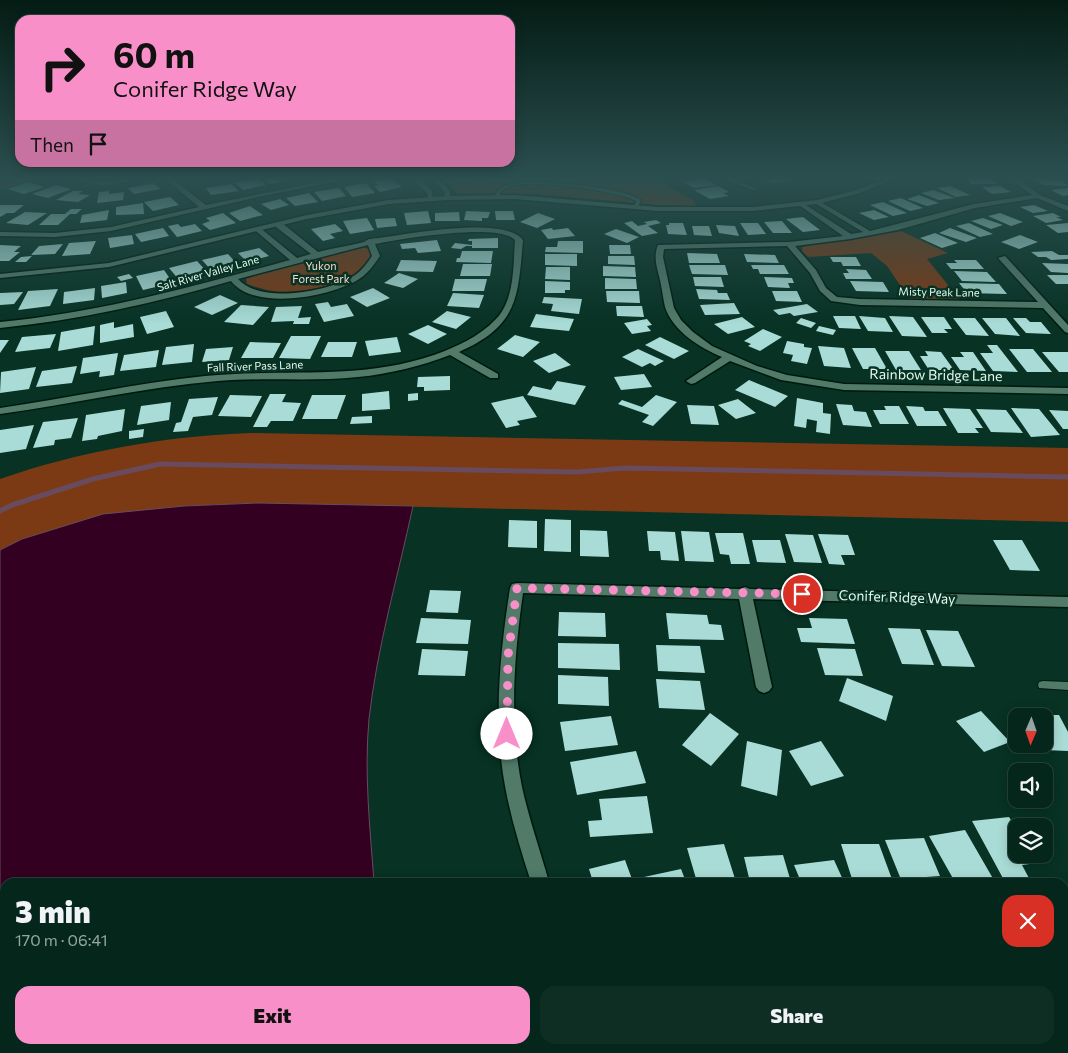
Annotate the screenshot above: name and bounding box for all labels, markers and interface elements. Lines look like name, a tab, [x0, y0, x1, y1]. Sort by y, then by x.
text: 60 m	[113, 32, 195, 75]
icon: right	[30, 35, 95, 100]
text: Conifer Ridge Way	[113, 75, 297, 102]
icon: arrive	[84, 130, 112, 158]
text: Then	[30, 133, 74, 156]
street label: Salt River Valley Lane	[155, 252, 261, 293]
park label: Yukon Forest Park	[292, 259, 350, 285]
street label: Misty Peak Lane	[898, 284, 980, 299]
street label: Fall River Pass Lane	[207, 357, 304, 374]
street label: Rainbow Bridge Lane	[869, 365, 1003, 384]
pin	[781, 573, 823, 615]
icon: arrive	[788, 580, 816, 608]
street label: Conifer Ridge Way	[838, 586, 956, 607]
position arrow	[480, 707, 532, 759]
north arrow	[1008, 708, 1052, 752]
map controls	[1008, 708, 1053, 863]
button: sound	[1008, 763, 1053, 808]
button: layers	[1008, 818, 1053, 863]
text: 3 min	[15, 892, 91, 929]
button: close	[1002, 895, 1054, 947]
text: 170 m · 06:41	[15, 930, 108, 949]
button: Exit	[15, 986, 530, 1044]
button: Share	[540, 986, 1054, 1044]

